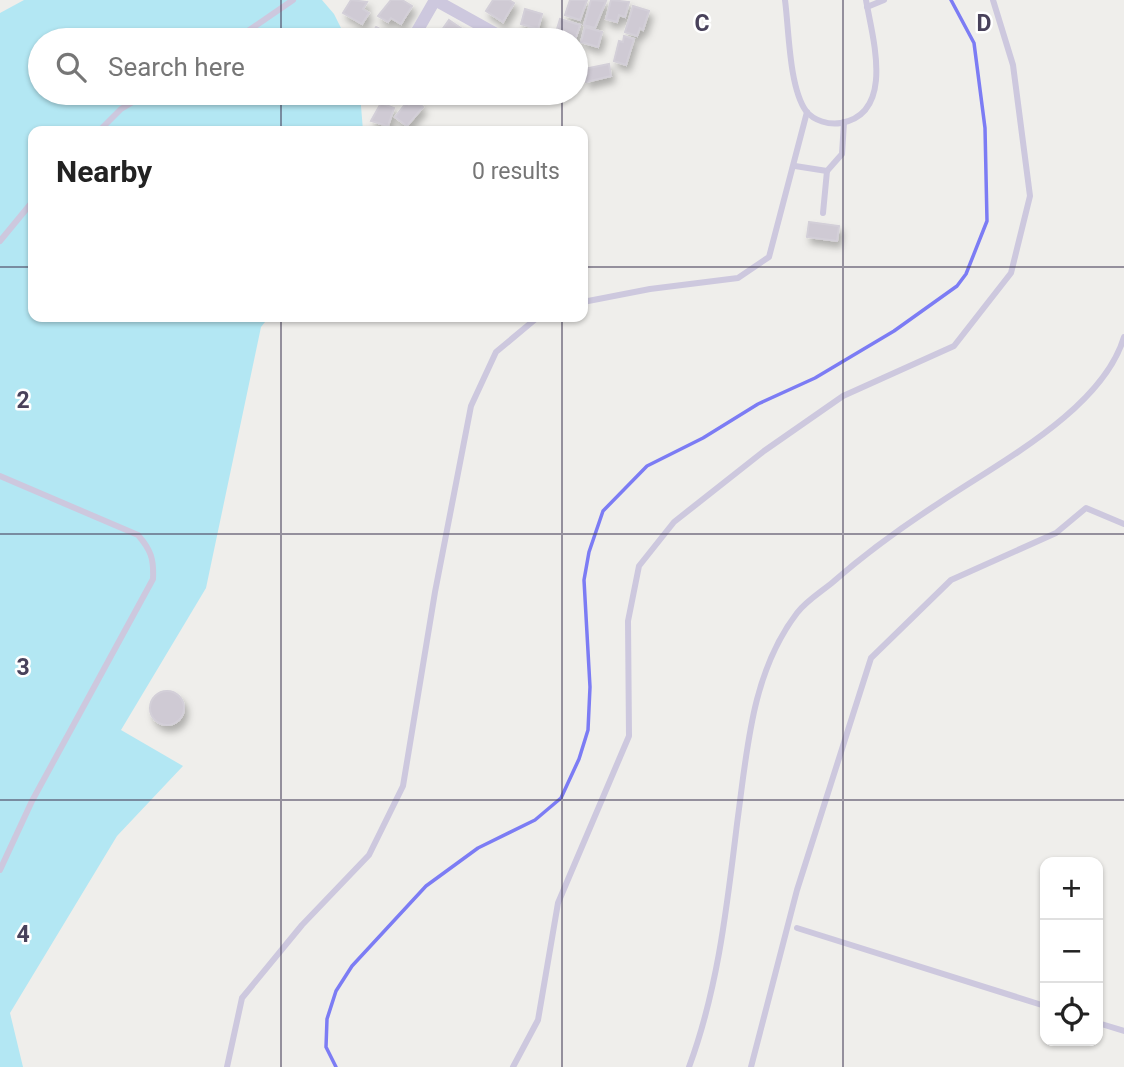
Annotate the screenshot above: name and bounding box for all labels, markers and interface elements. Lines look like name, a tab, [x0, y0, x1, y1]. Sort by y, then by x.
text: C	[694, 10, 710, 37]
text: D	[977, 10, 991, 37]
search box	[28, 28, 588, 105]
icon: search	[52, 48, 90, 86]
text: Search here	[108, 52, 245, 82]
text: Nearby	[56, 154, 152, 189]
text: 0 results	[472, 158, 560, 185]
text: 2	[16, 387, 30, 414]
text: 3	[16, 654, 30, 681]
map controls	[1040, 857, 1103, 1046]
button: +	[1040, 857, 1103, 920]
button: −	[1040, 920, 1103, 983]
text: 4	[16, 921, 30, 948]
button: locate	[1040, 983, 1103, 1046]

